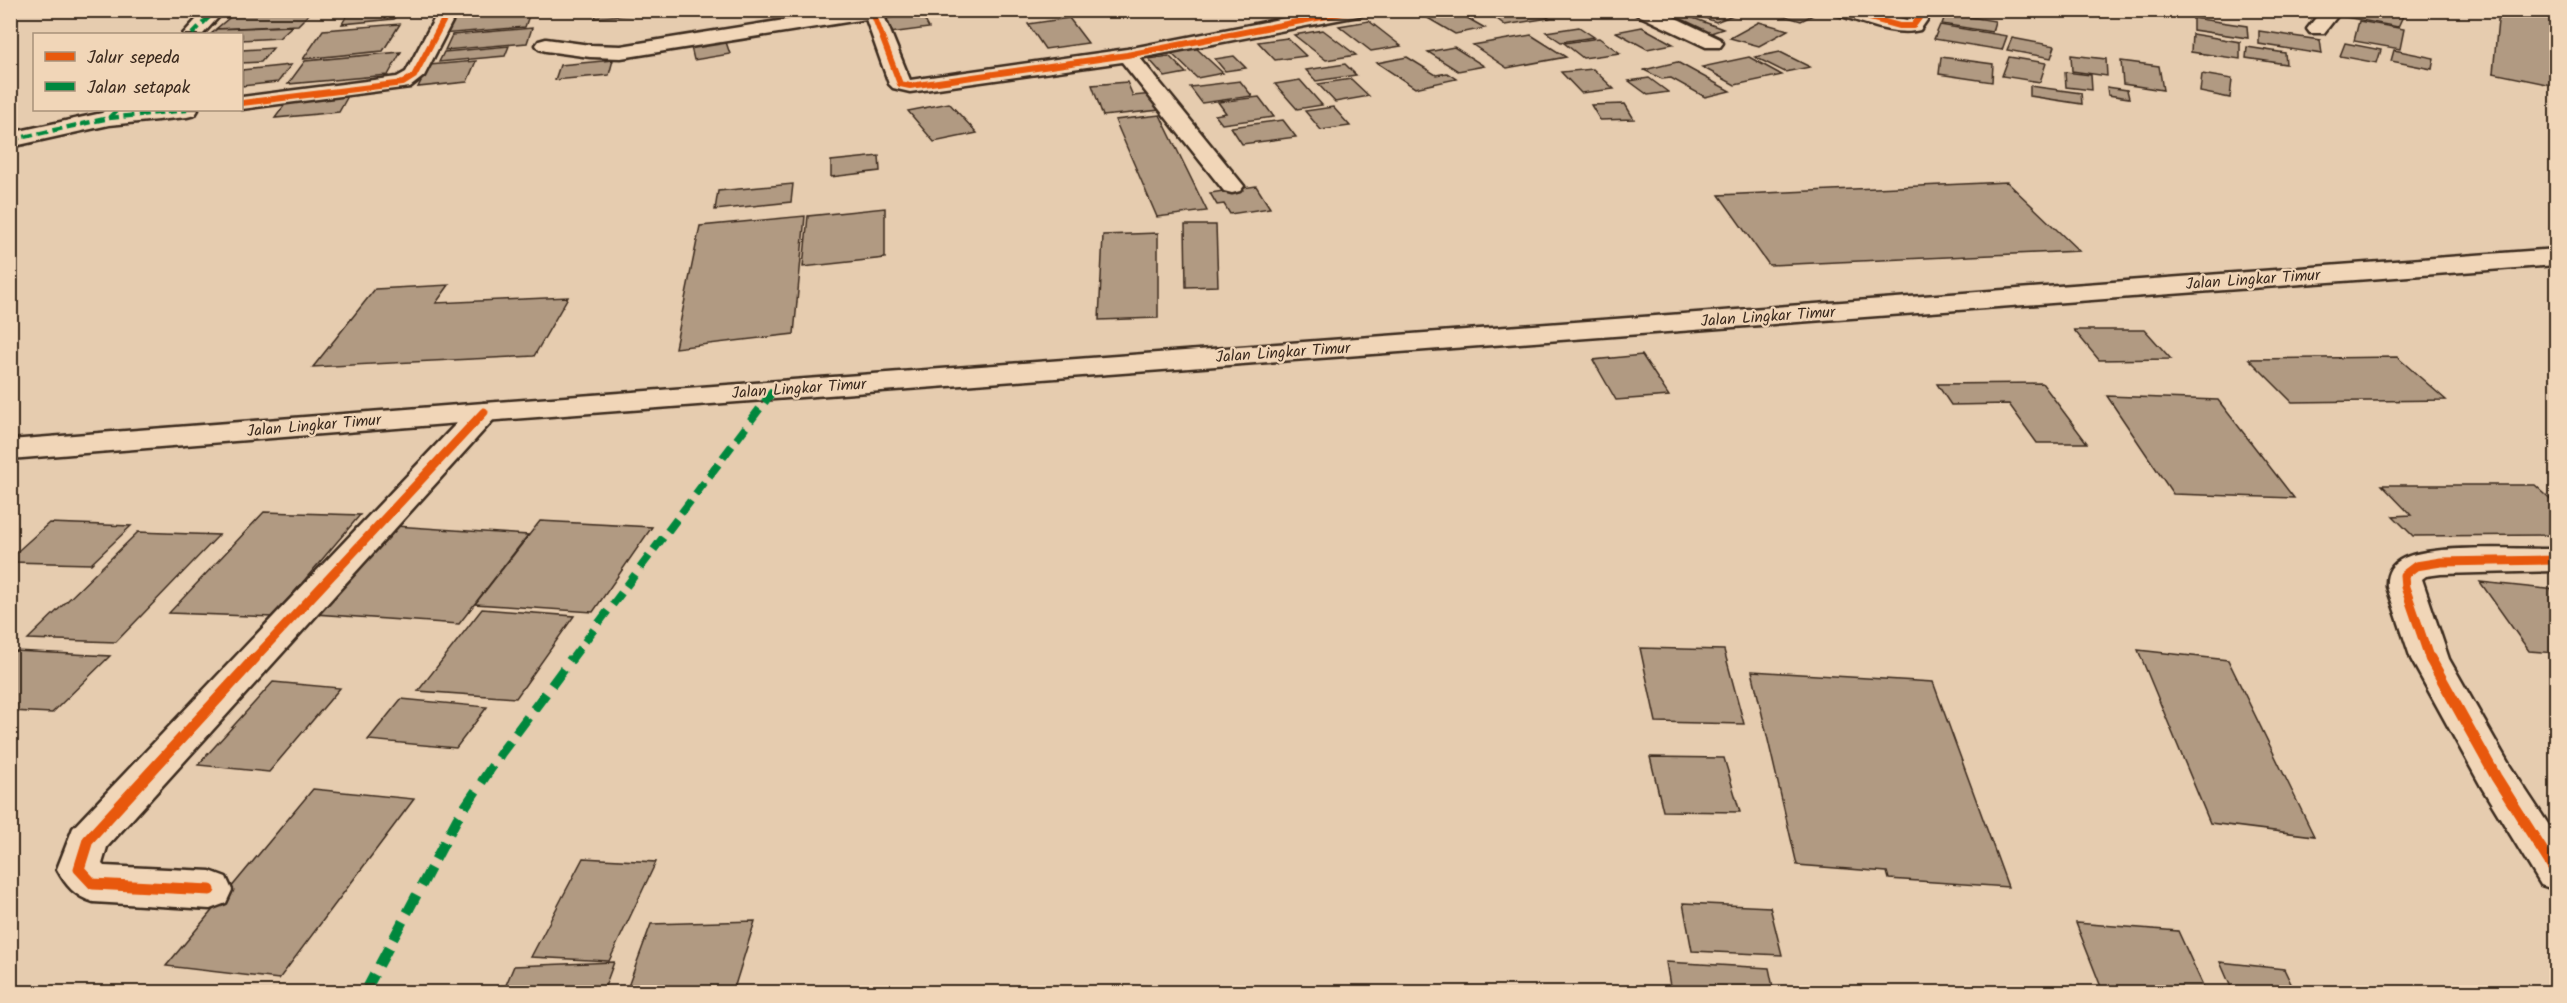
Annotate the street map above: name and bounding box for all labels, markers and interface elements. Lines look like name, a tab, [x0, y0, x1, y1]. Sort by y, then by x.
legend	[33, 33, 243, 111]
text: Jalur sepeda	[87, 44, 180, 73]
text: Jalan setapak	[87, 74, 191, 103]
street label: Jalan Lingkar Timur	[2185, 263, 2323, 297]
street label: Jalan Lingkar Timur	[1700, 300, 1838, 334]
street label: Jalan Lingkar Timur	[1215, 336, 1353, 370]
street label: Jalan Lingkar Timur	[731, 372, 869, 406]
street label: Jalan Lingkar Timur	[246, 408, 384, 444]

